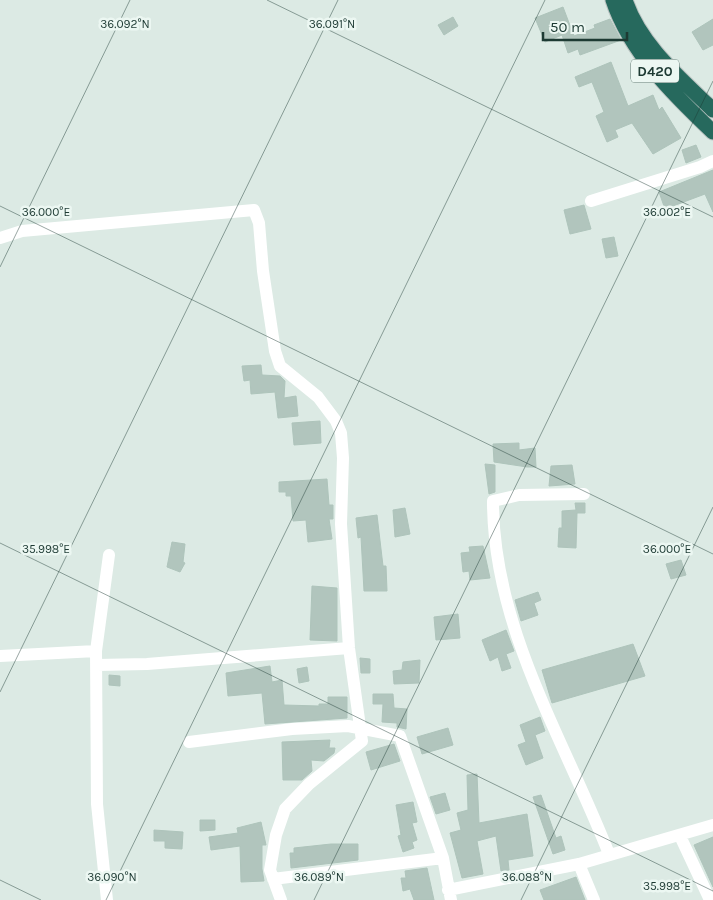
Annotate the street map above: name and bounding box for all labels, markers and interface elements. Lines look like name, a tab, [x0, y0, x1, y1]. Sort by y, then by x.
scale bar	[543, 10, 627, 42]
text: 36.092°N	[100, 17, 150, 31]
text: 36.091°N	[309, 17, 355, 31]
text: 50 m	[550, 18, 585, 36]
road number: D420	[631, 59, 679, 82]
text: 36.000°E	[22, 205, 70, 219]
text: 36.002°E	[643, 205, 691, 219]
text: 35.998°E	[22, 542, 70, 556]
text: 36.000°E	[643, 542, 691, 556]
text: 36.090°N	[87, 870, 137, 884]
text: 36.089°N	[294, 870, 344, 884]
text: 36.088°N	[502, 870, 552, 884]
text: 35.998°E	[643, 879, 691, 893]

